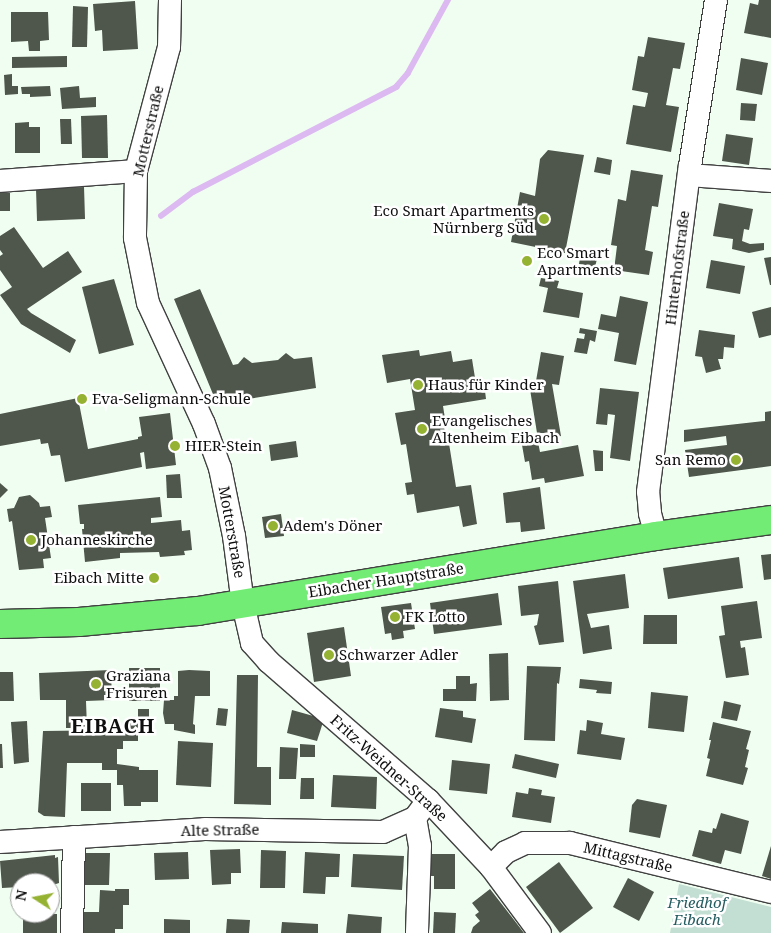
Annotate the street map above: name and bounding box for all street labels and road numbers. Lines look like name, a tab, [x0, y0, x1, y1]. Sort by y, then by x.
street label: Motterstraße	[129, 83, 167, 179]
street label: Hinterhofstraße	[661, 210, 693, 326]
street label: Motterstraße	[215, 484, 249, 580]
street label: Eibacher Hauptstraße	[307, 559, 465, 601]
street label: Fritz-Weidner-Straße	[327, 711, 451, 825]
street label: Alte Straße	[180, 820, 260, 840]
street label: Mittagstraße	[582, 838, 674, 876]

